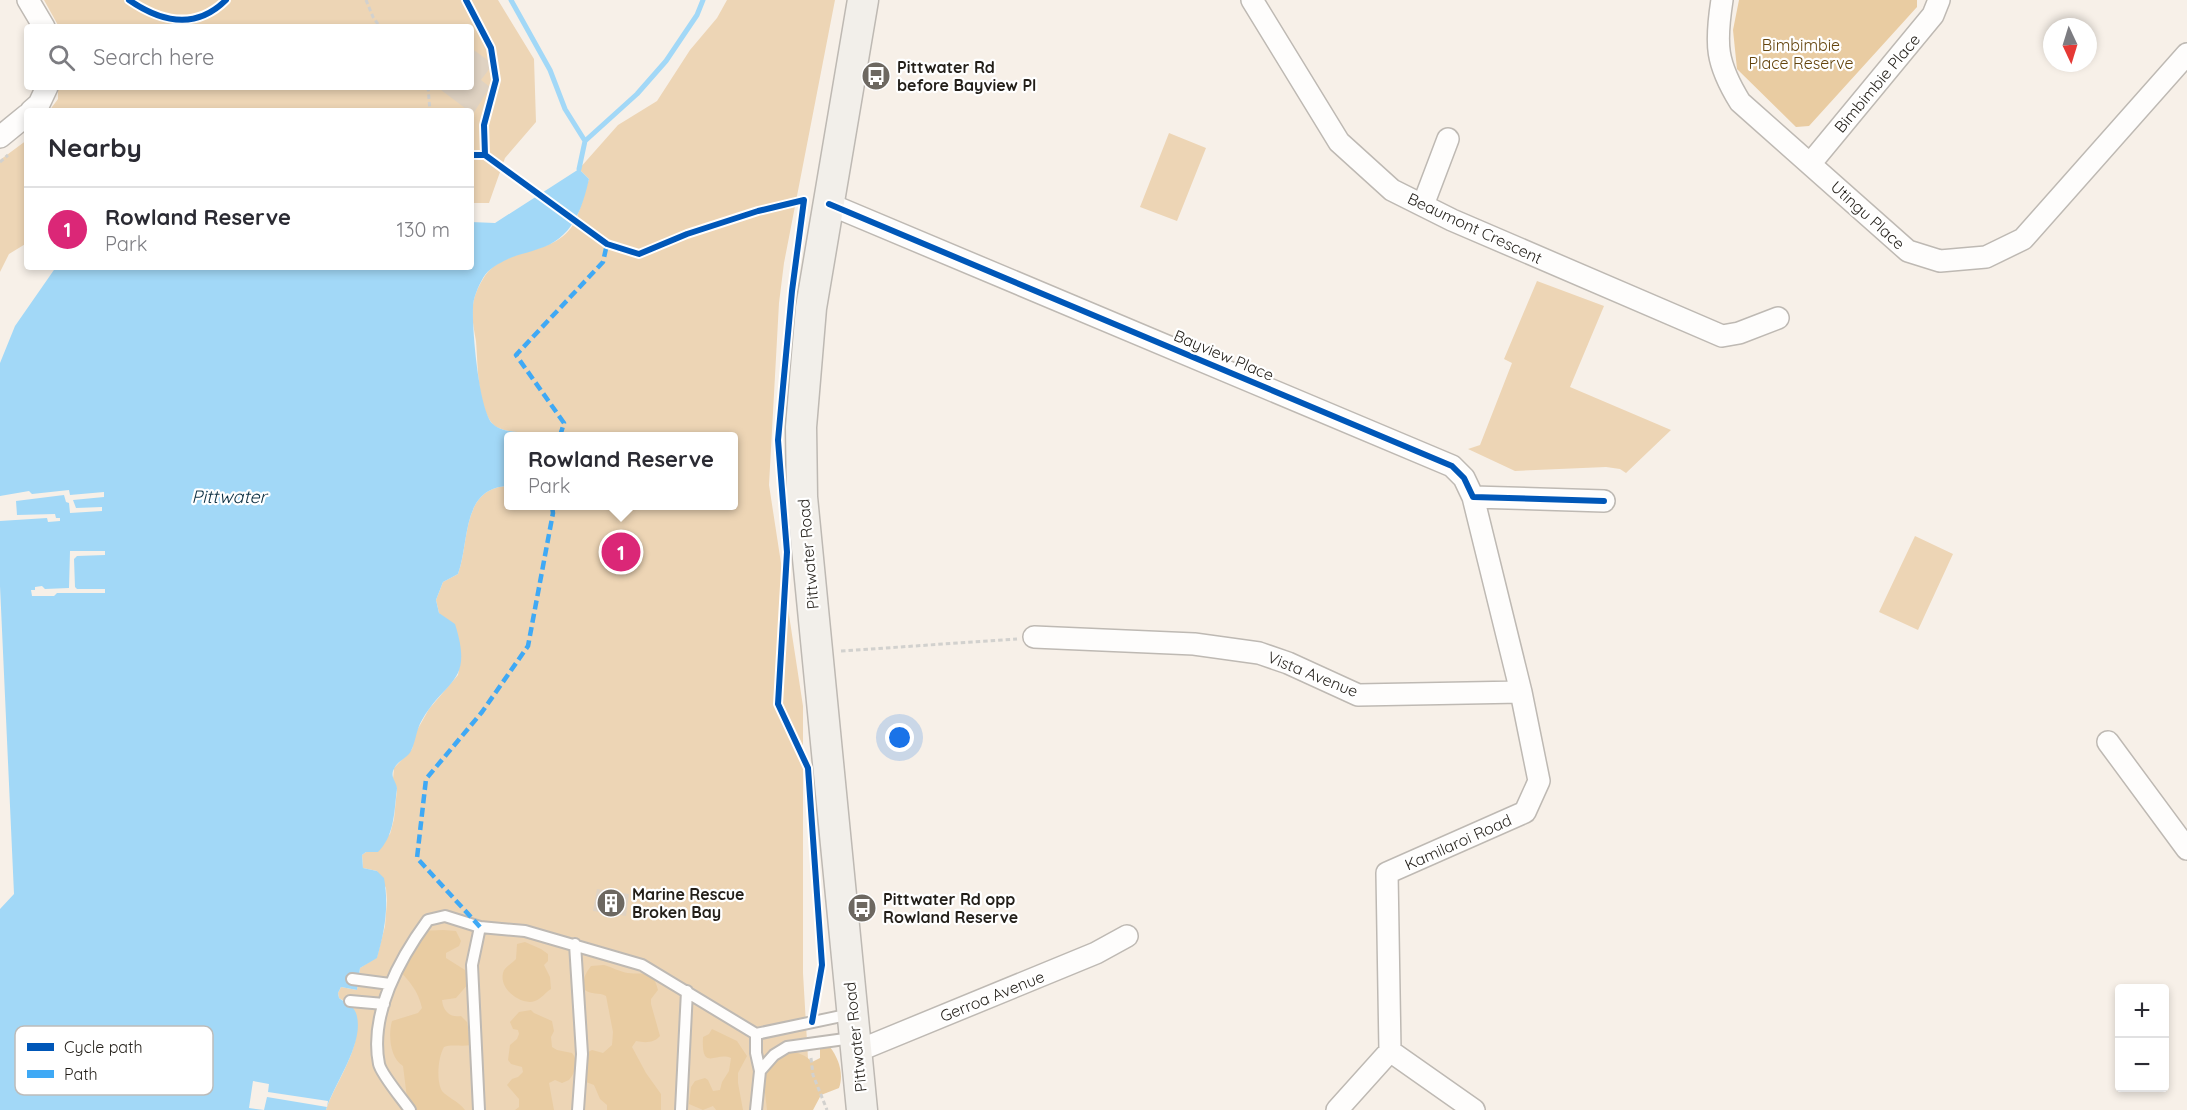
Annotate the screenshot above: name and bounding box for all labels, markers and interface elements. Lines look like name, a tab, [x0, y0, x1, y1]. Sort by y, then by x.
north arrow	[2043, 18, 2097, 72]
search box	[24, 24, 474, 90]
street label: Bimbimbie Place	[1830, 29, 1924, 137]
park label: Bimbimbie Place Reserve	[1748, 35, 1854, 73]
icon: search	[45, 41, 78, 74]
text: Search here	[93, 43, 214, 71]
place label: Pittwater Rd before Bayview Pl	[897, 57, 1036, 95]
bus stop icon: Pittwater Rd before Bayview Pl	[860, 60, 892, 92]
text: Nearby	[48, 131, 142, 164]
street label: Utingu Place	[1827, 176, 1909, 254]
street label: Beaumont Crescent	[1405, 188, 1545, 268]
text: Rowland Reserve	[105, 203, 291, 231]
text: 1	[64, 217, 71, 242]
text: 130 m	[397, 217, 450, 242]
text: Park	[105, 231, 147, 256]
street label: Bayview Place	[1171, 325, 1277, 385]
popup	[504, 432, 738, 510]
text: Rowland Reserve	[528, 445, 714, 473]
text: Park	[528, 473, 570, 498]
water label: Pittwater	[191, 485, 269, 508]
street label: Pittwater Road	[793, 498, 823, 610]
pin: 1	[602, 530, 640, 574]
street label: Vista Avenue	[1265, 647, 1361, 701]
your location	[885, 723, 914, 752]
street label: Kamilaroi Road	[1401, 810, 1515, 874]
place label: Marine Rescue Broken Bay	[632, 884, 745, 922]
building icon: Marine Rescue Broken Bay	[595, 887, 627, 919]
place label: Pittwater Rd opp Rowland Reserve	[883, 889, 1018, 927]
bus stop icon: Pittwater Rd opp Rowland Reserve	[846, 892, 878, 924]
street label: Gerroa Avenue	[937, 966, 1047, 1026]
street label: Pittwater Road	[839, 981, 871, 1093]
map controls	[2115, 984, 2169, 1092]
button: +	[2115, 984, 2169, 1038]
legend	[15, 1026, 213, 1095]
text: Cycle path	[64, 1037, 143, 1057]
button: −	[2115, 1038, 2169, 1092]
text: Path	[64, 1064, 98, 1084]

